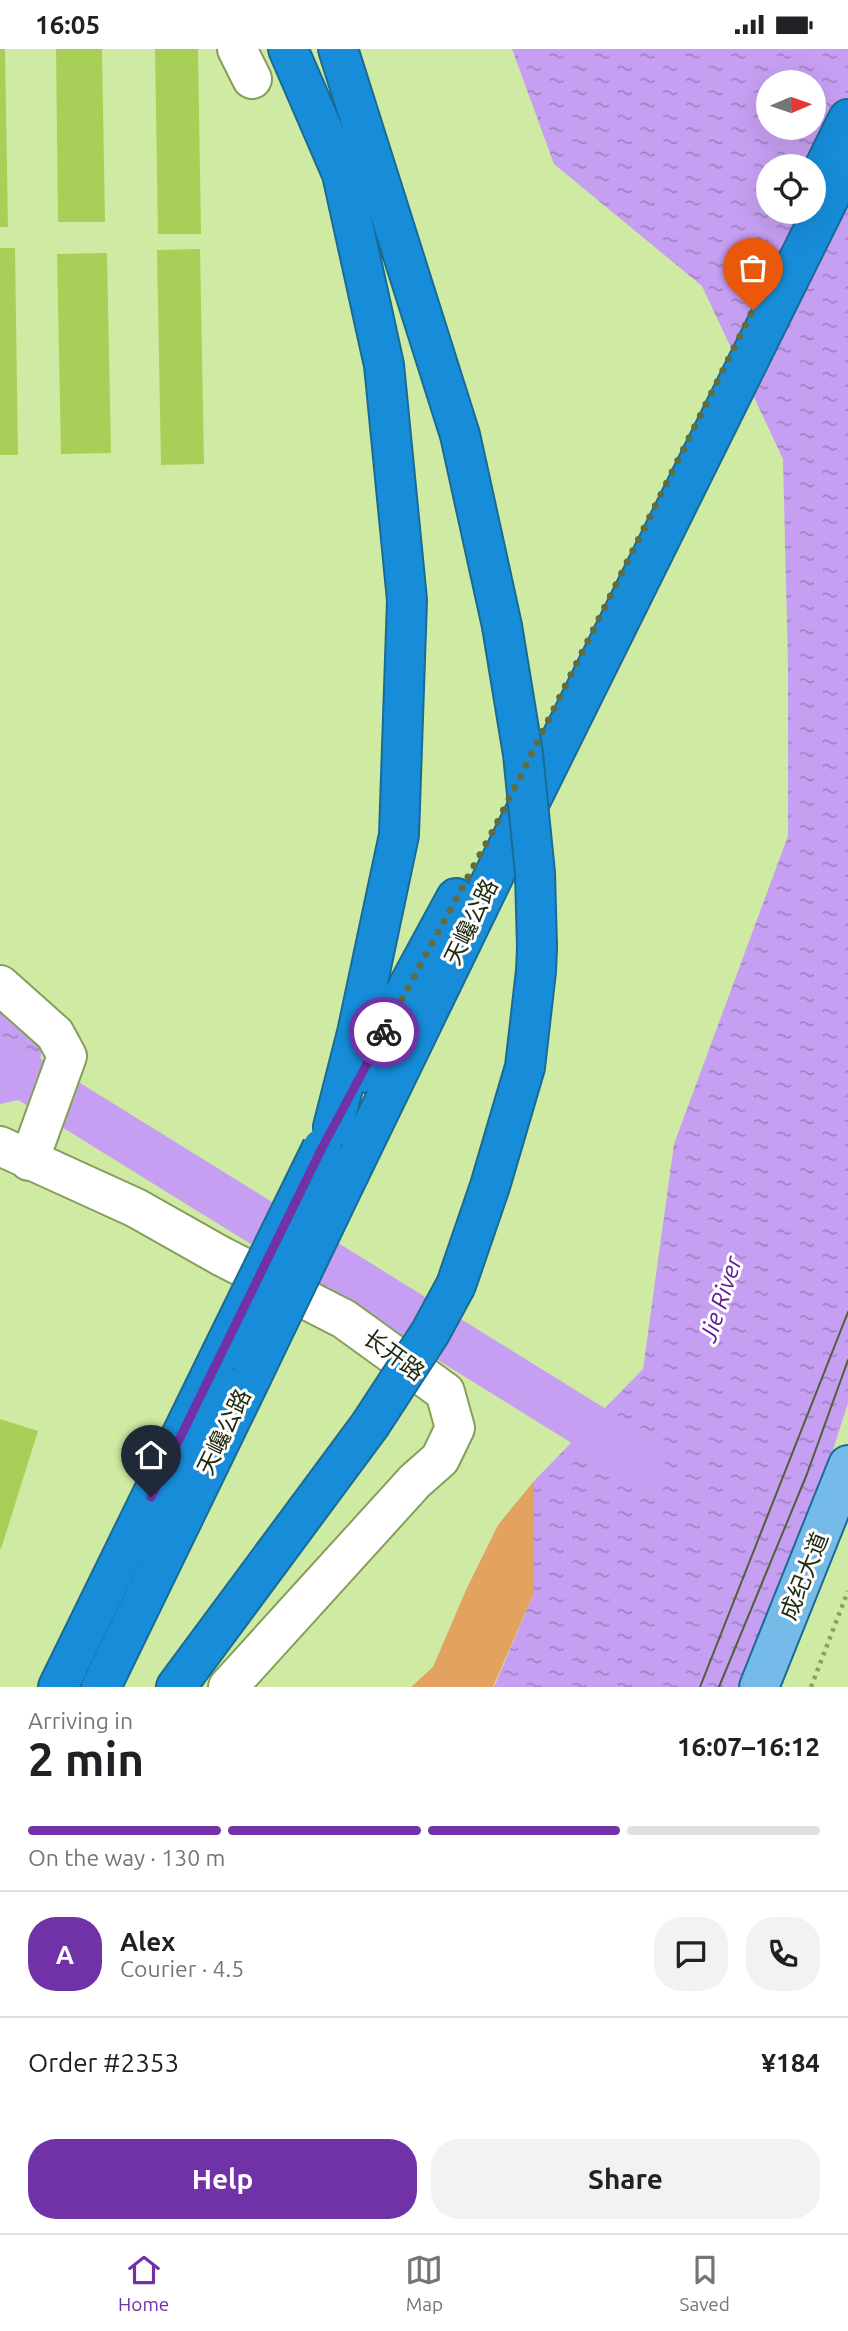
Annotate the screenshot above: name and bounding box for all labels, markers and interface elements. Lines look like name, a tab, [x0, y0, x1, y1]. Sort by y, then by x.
text: 16:05	[35, 10, 100, 39]
north arrow	[756, 70, 826, 140]
map controls	[756, 70, 826, 224]
button: locate	[756, 154, 826, 224]
pin	[723, 238, 783, 310]
icon: bag	[734, 249, 772, 287]
street label: 天巉公路	[439, 875, 502, 969]
courier	[349, 997, 419, 1067]
icon: bike	[365, 1013, 403, 1051]
water label: Jie River	[694, 1252, 747, 1346]
street label: 长开路	[359, 1324, 430, 1385]
street label: 天巉公路	[192, 1385, 255, 1479]
pin	[121, 1425, 181, 1497]
icon: home	[132, 1436, 170, 1474]
street label: 成纪大道	[775, 1528, 832, 1623]
text: Arriving in	[28, 1708, 133, 1733]
text: 16:07–16:12	[677, 1732, 820, 1761]
text: 2 min	[28, 1733, 144, 1785]
text: On the way · 130 m	[28, 1845, 225, 1870]
button: chat	[654, 1917, 728, 1991]
button: phone	[746, 1917, 820, 1991]
text: Alex	[120, 1927, 175, 1956]
text: A	[56, 1940, 74, 1969]
text: Courier · 4.5	[120, 1956, 244, 1981]
text: Order #2353	[28, 2048, 179, 2077]
text: ¥184	[761, 2048, 820, 2077]
button: Help	[28, 2139, 417, 2219]
button: Share	[431, 2139, 820, 2219]
tab: Home	[118, 2251, 169, 2315]
tab: Map	[405, 2251, 443, 2315]
tab: Saved	[679, 2251, 730, 2315]

